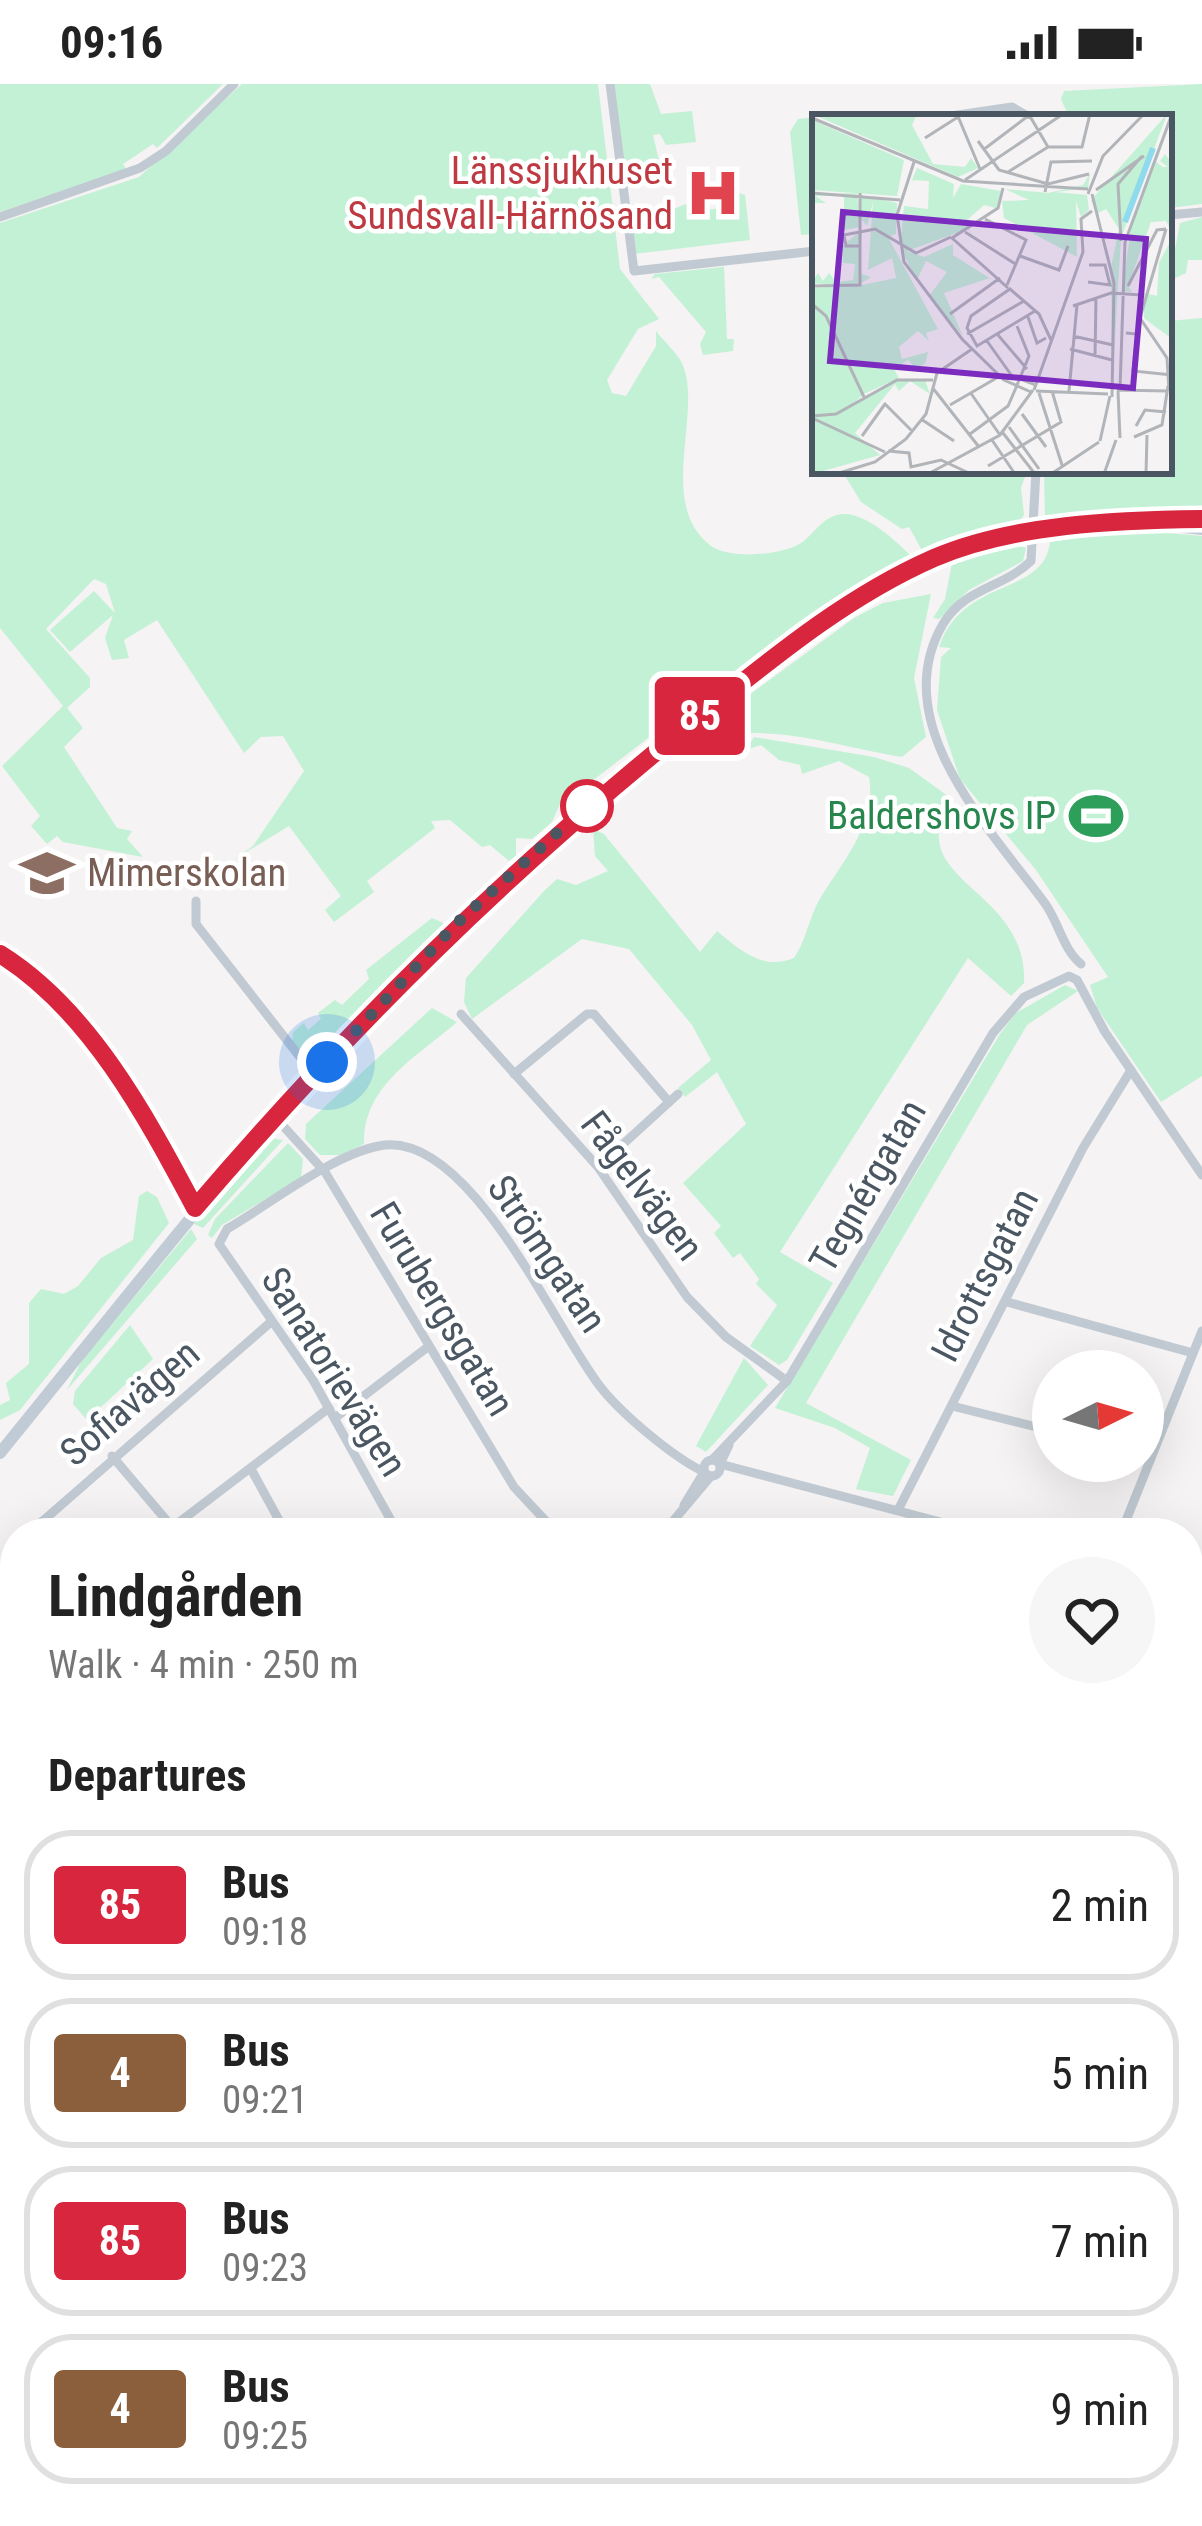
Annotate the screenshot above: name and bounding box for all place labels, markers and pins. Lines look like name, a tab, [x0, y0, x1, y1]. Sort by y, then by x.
place label: Länssjukhuset Sundsvall-Härnösand	[347, 148, 673, 239]
hospital icon: Länssjukhuset Sundsvall-Härnösand	[684, 164, 742, 222]
unlabelled marker	[562, 781, 612, 831]
sports icon: Baldershovs IP	[1067, 787, 1125, 845]
place label: Baldershovs IP	[827, 793, 1056, 839]
school or university icon: Mimerskolan	[18, 844, 76, 902]
place label: Mimerskolan	[87, 850, 286, 896]

